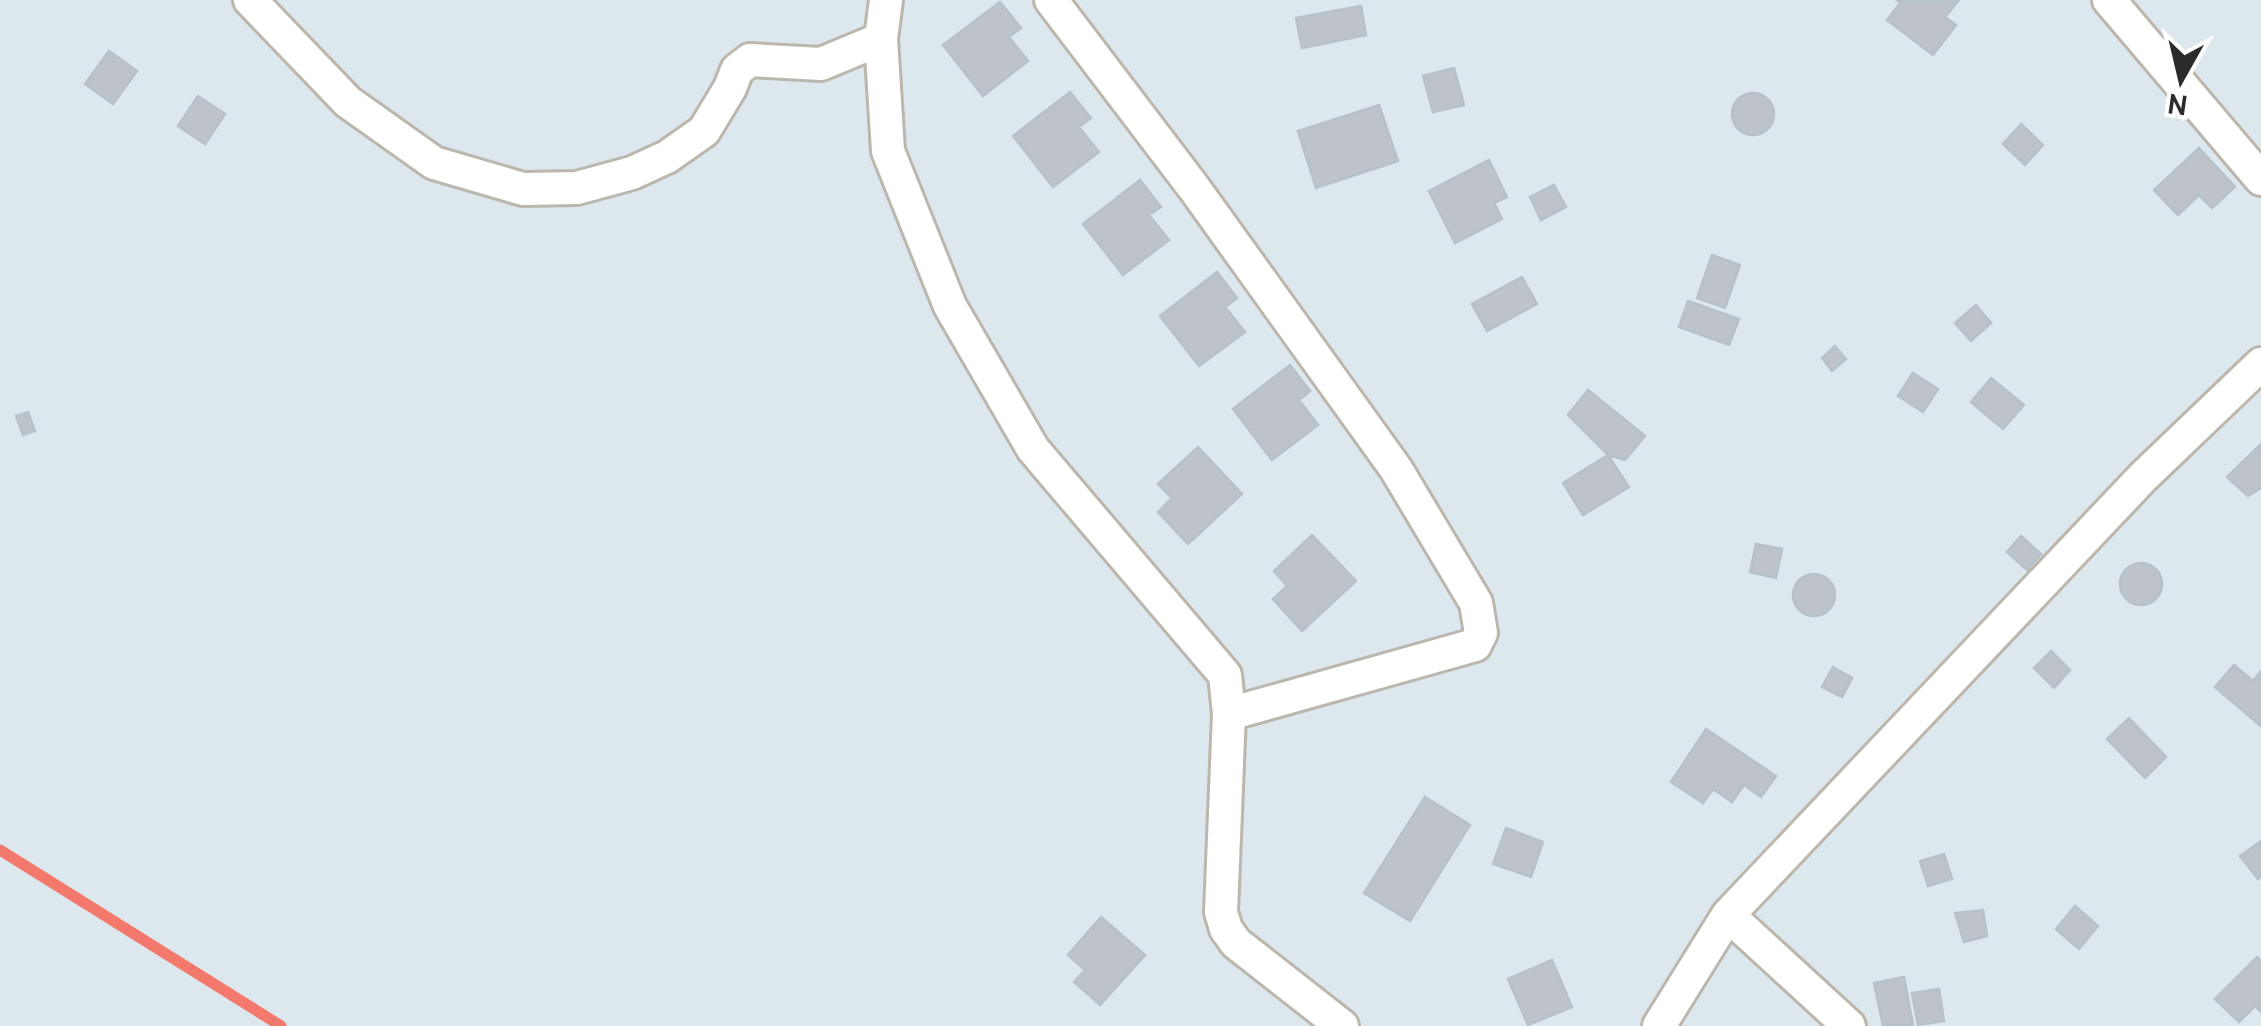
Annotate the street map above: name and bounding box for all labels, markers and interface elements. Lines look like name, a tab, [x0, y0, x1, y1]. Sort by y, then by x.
north arrow	[2131, 30, 2231, 130]
text: N	[2165, 87, 2190, 123]

